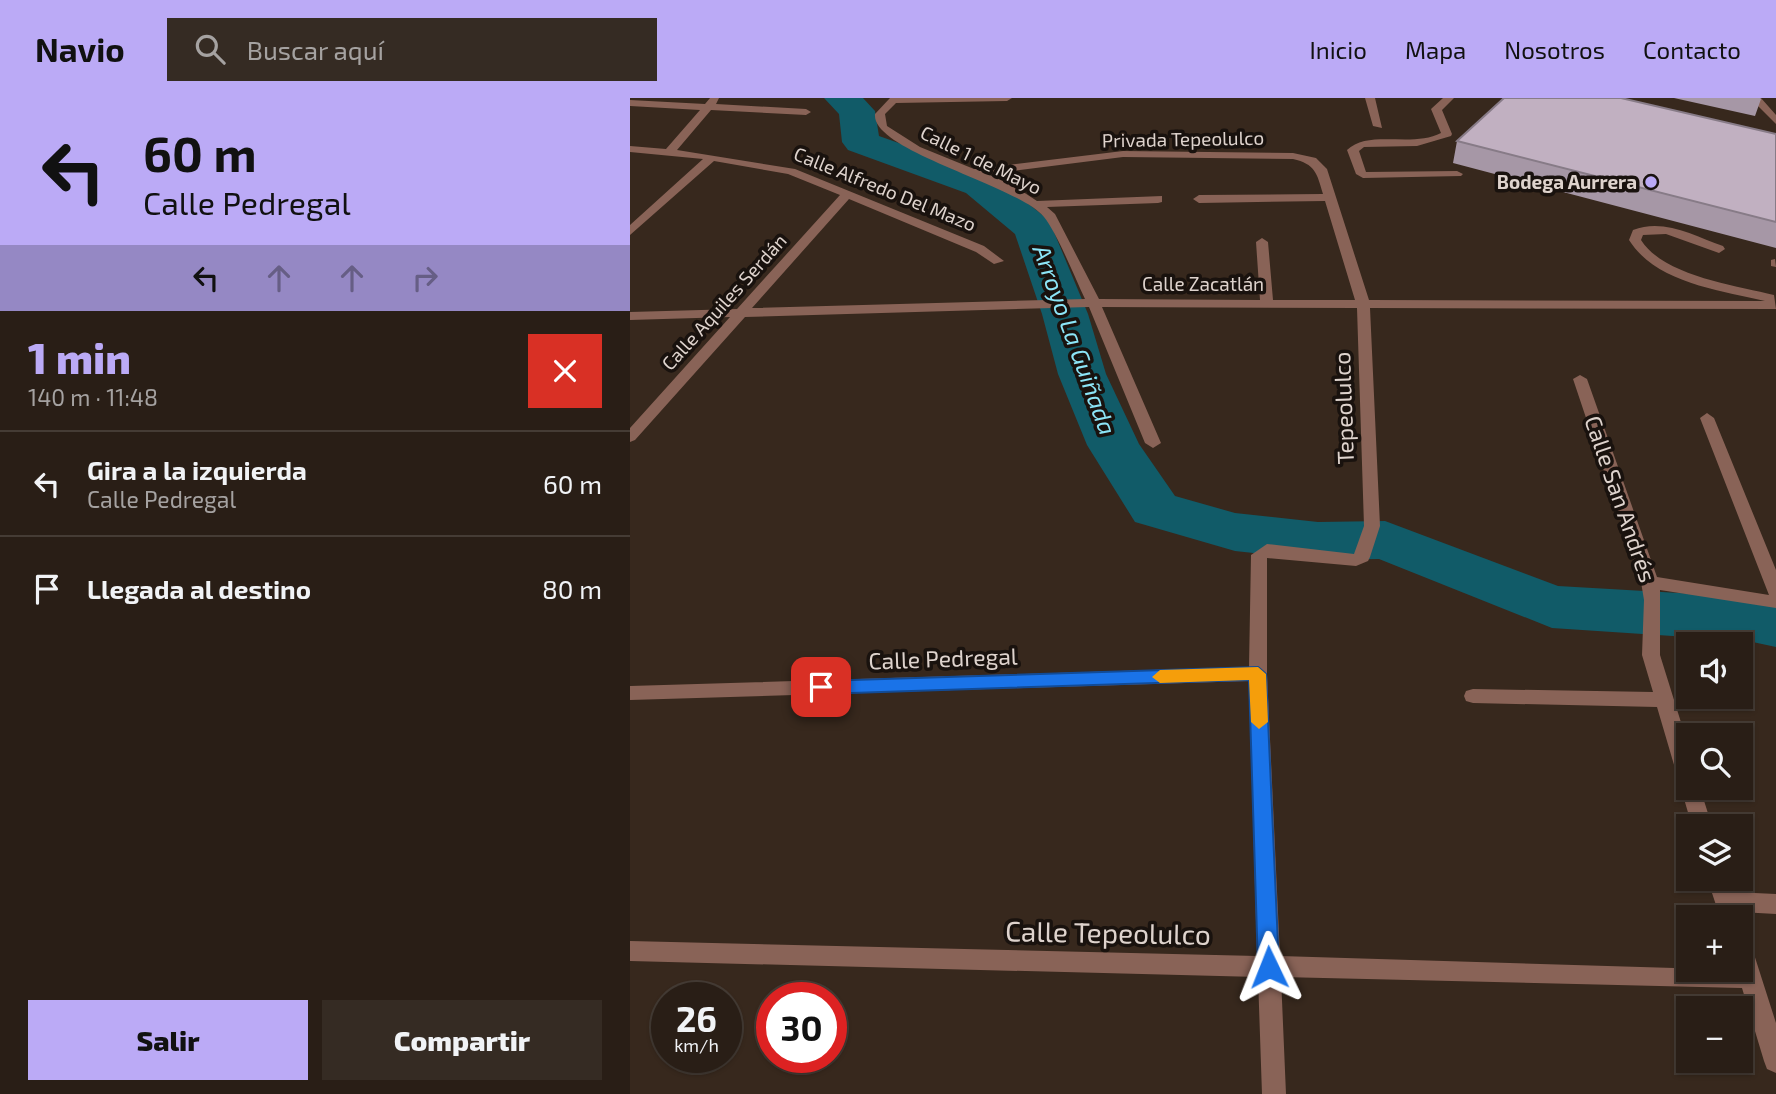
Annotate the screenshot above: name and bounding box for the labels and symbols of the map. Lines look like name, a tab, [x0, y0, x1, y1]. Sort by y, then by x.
street label: Calle 1 de Mayo	[917, 120, 1046, 199]
street label: Privada Tepeolulco	[1102, 126, 1264, 151]
street label: Calle Alfredo Del Mazo	[791, 141, 980, 236]
place label: Bodega Aurrera	[1497, 170, 1637, 193]
marker: Bodega Aurrera	[1643, 174, 1659, 190]
street label: Calle Aquiles Serdán	[656, 229, 791, 374]
water label: Arroyo La Guiñada	[1027, 240, 1123, 438]
street label: Calle Zacatlán	[1142, 272, 1264, 295]
street label: Tepeolulco	[1327, 351, 1359, 465]
street label: Calle San Andrés	[1579, 412, 1663, 586]
street label: Calle Pedregal	[868, 641, 1018, 675]
pin	[791, 657, 851, 717]
street label: Calle Tepeolulco	[1005, 913, 1211, 951]
position arrow	[1232, 930, 1306, 1004]
speed limit sign: 30	[756, 982, 847, 1073]

